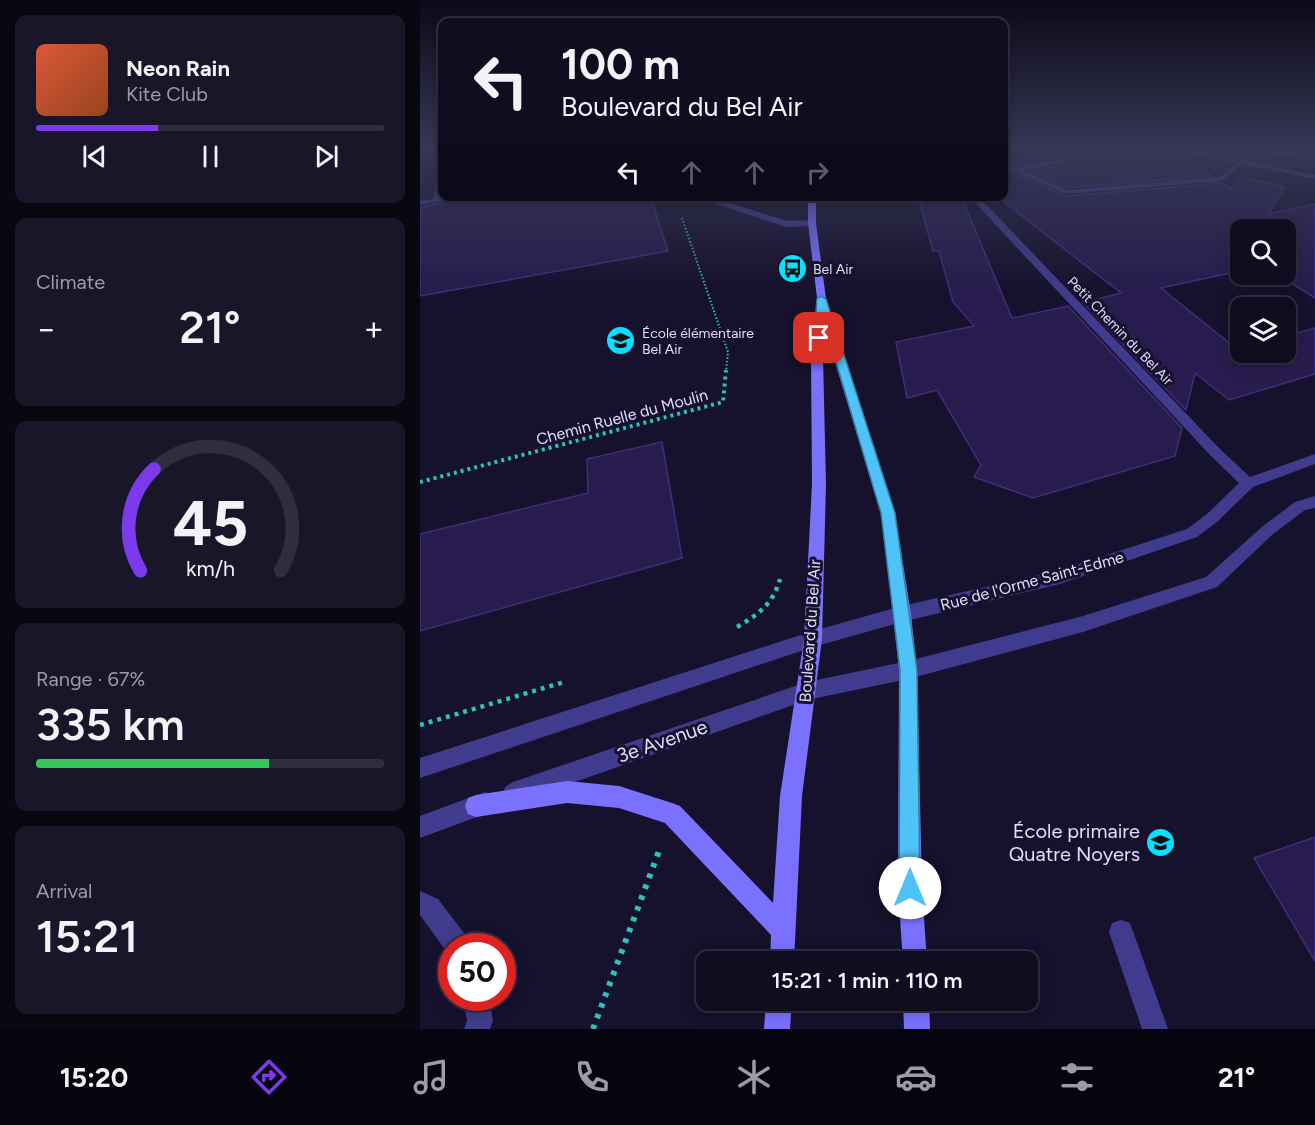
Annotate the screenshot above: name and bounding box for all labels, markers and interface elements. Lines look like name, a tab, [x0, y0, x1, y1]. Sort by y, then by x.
text: 100 m	[561, 39, 680, 90]
icon: left	[462, 42, 540, 120]
text: Neon Rain	[126, 55, 230, 82]
text: Kite Club	[126, 82, 208, 106]
text: Boulevard du Bel Air	[561, 90, 803, 123]
icon: previous	[78, 140, 111, 173]
icon: pause	[194, 140, 227, 173]
icon: next	[310, 140, 343, 173]
icon: left	[612, 156, 645, 189]
icon: ahead	[675, 156, 708, 189]
icon: ahead	[738, 156, 771, 189]
icon: right	[801, 156, 834, 189]
map controls	[1230, 219, 1296, 363]
button: search	[1230, 219, 1296, 285]
bus stop icon: Bel Air	[776, 253, 808, 285]
place label: Bel Air	[813, 261, 853, 278]
text: Climate	[36, 270, 105, 294]
street label: Petit Chemin du Bel Air	[1064, 273, 1177, 389]
button: layers	[1230, 297, 1296, 363]
text: 21°	[179, 300, 241, 354]
text: −	[36, 309, 57, 348]
text: +	[363, 309, 384, 348]
pin	[793, 312, 844, 363]
icon: arrive	[802, 321, 835, 354]
school or university icon: École élémentaire Bel Air	[605, 325, 637, 357]
place label: École élémentaire Bel Air	[642, 325, 754, 358]
street label: Chemin Ruelle du Moulin	[534, 385, 710, 449]
text: 45	[172, 487, 248, 562]
street label: Rue de l'Orme Saint-Edme	[938, 547, 1126, 615]
text: km/h	[186, 557, 234, 582]
street label: Boulevard du Bel Air	[796, 558, 825, 703]
text: Range · 67%	[36, 667, 145, 691]
text: 335 km	[36, 697, 185, 751]
street label: 3e Avenue	[613, 714, 711, 768]
place label: École primaire Quatre Noyers	[1009, 819, 1140, 866]
school or university icon: École primaire Quatre Noyers	[1145, 826, 1177, 858]
position arrow	[878, 856, 942, 920]
text: Arrival	[36, 879, 92, 903]
text: 15:21	[36, 909, 138, 963]
speed limit sign: 50	[438, 933, 516, 1011]
text: 15:21 · 1 min · 110 m	[772, 967, 962, 994]
icon: directions	[248, 1056, 290, 1098]
icon: music	[410, 1056, 452, 1098]
icon: phone	[571, 1056, 613, 1098]
icon: climate	[733, 1056, 775, 1098]
icon: car	[895, 1056, 937, 1098]
icon: filters	[1056, 1056, 1098, 1098]
text: 15:20	[60, 1061, 128, 1094]
text: 21°	[1218, 1061, 1255, 1094]

